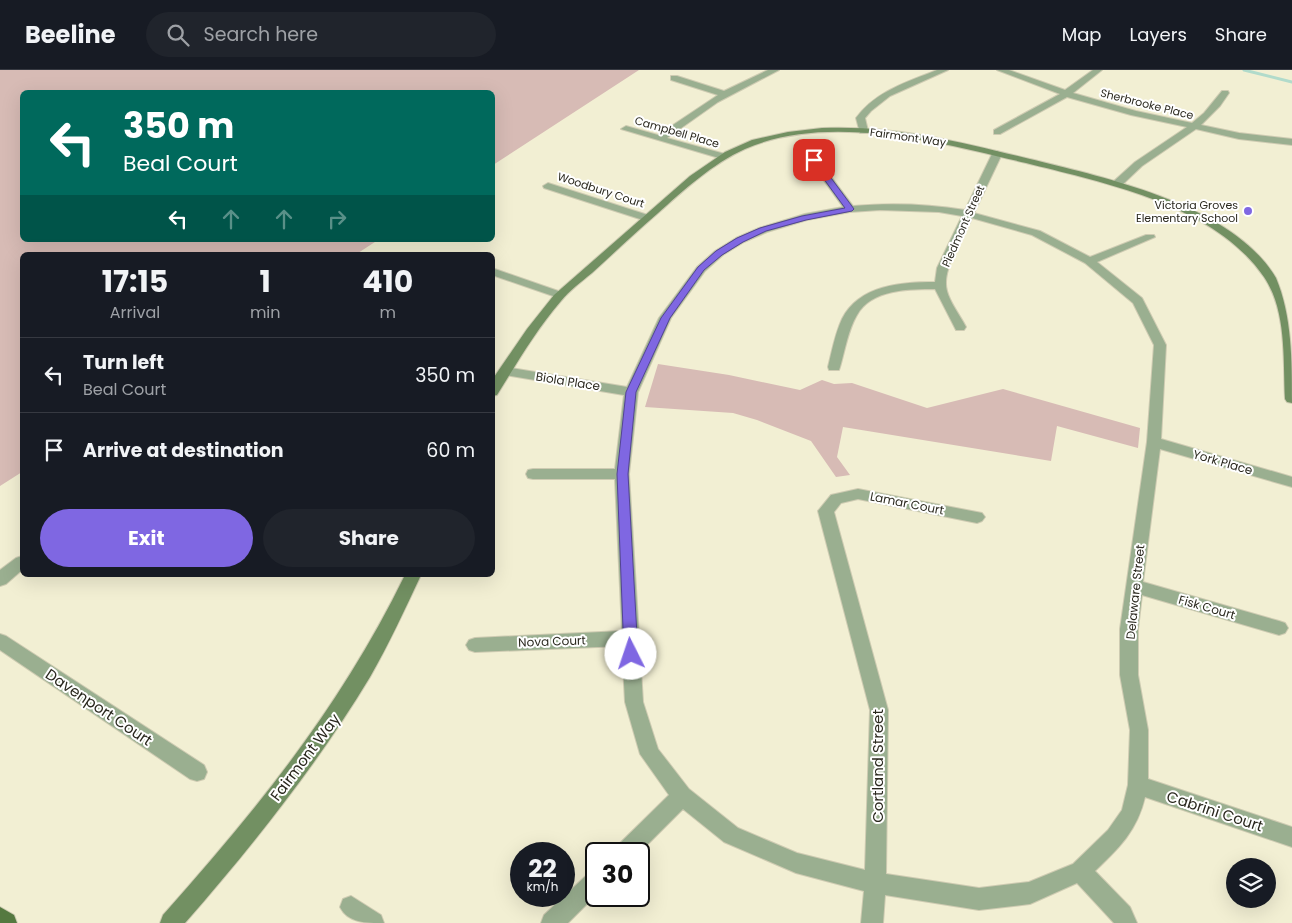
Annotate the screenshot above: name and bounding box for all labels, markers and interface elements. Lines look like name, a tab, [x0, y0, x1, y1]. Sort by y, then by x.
search box	[146, 12, 496, 57]
text: Beeline	[25, 18, 116, 51]
icon: search	[164, 21, 192, 49]
text: Search here	[204, 21, 318, 48]
text: Map	[1062, 22, 1102, 47]
text: Layers	[1130, 22, 1187, 47]
text: Share	[1215, 22, 1267, 47]
street label: Sherbrooke Place	[1099, 85, 1195, 123]
text: 350 m	[123, 101, 234, 150]
icon: left	[40, 110, 105, 175]
street label: Campbell Place	[633, 112, 721, 152]
street label: Fairmont Way	[869, 124, 948, 150]
pin	[793, 139, 835, 181]
icon: arrive	[800, 146, 828, 174]
text: Beal Court	[123, 148, 238, 179]
street label: Woodbury Court	[555, 168, 647, 212]
street label: Piedmont Street	[938, 183, 988, 269]
place label: Victoria Groves Elementary School	[1136, 197, 1238, 226]
icon: left	[164, 205, 192, 233]
icon: ahead	[217, 205, 245, 233]
icon: ahead	[270, 205, 298, 233]
icon: right	[323, 205, 351, 233]
marker: Victoria Groves Elementary School	[1242, 205, 1254, 217]
text: 17:15	[102, 260, 168, 303]
text: 1	[260, 260, 271, 303]
text: 410	[362, 260, 413, 303]
text: Arrival	[110, 301, 160, 324]
text: min	[250, 301, 281, 324]
text: m	[380, 301, 396, 324]
text: Turn left	[83, 349, 164, 376]
icon: left	[40, 361, 68, 389]
text: 350 m	[415, 362, 475, 389]
street label: Biola Place	[535, 368, 601, 394]
text: Beal Court	[83, 378, 166, 401]
icon: arrive	[40, 436, 68, 464]
text: Arrive at destination	[83, 437, 284, 464]
text: 60 m	[426, 437, 475, 464]
street label: York Place	[1191, 445, 1255, 479]
street label: Lamar Court	[869, 488, 945, 518]
button: Exit	[40, 509, 253, 567]
button: Share	[263, 509, 475, 567]
street label: Delaware Street	[1122, 544, 1148, 640]
street label: Fisk Court	[1177, 591, 1237, 623]
position arrow	[604, 627, 656, 679]
street label: Nova Court	[518, 631, 586, 651]
street label: Davenport Court	[41, 663, 157, 751]
street label: Fairmont Way	[265, 709, 345, 805]
street label: Cortland Street	[867, 709, 888, 823]
street label: Cabrini Court	[1164, 786, 1266, 836]
speed limit sign: 30	[585, 842, 650, 907]
text: 22	[528, 851, 557, 886]
map controls	[1226, 858, 1276, 908]
button: layers	[1226, 858, 1276, 908]
text: km/h	[527, 878, 558, 895]

